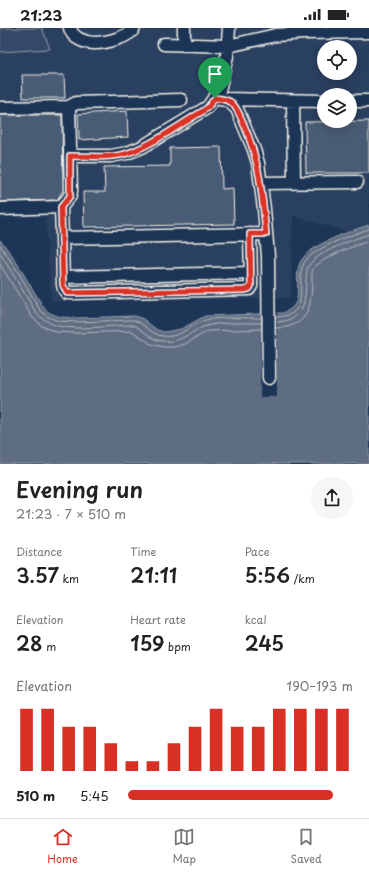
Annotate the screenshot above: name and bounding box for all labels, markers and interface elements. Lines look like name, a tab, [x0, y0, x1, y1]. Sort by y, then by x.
text: 21:23	[20, 3, 62, 26]
map controls	[317, 40, 357, 128]
button: locate	[317, 40, 357, 80]
pin	[198, 57, 232, 98]
icon: arrive	[204, 63, 226, 85]
button: layers	[317, 88, 357, 128]
text: Evening run	[16, 472, 143, 505]
button: share	[311, 477, 353, 519]
text: 21:23 · 7 × 510 m	[16, 504, 126, 523]
text: Distance	[16, 543, 62, 560]
text: Time	[130, 543, 156, 560]
text: Pace	[245, 543, 269, 560]
text: 3.57	[16, 560, 59, 590]
text: 21:11	[130, 560, 177, 590]
text: 5:56	[245, 560, 290, 590]
text: km	[59, 570, 79, 587]
text: /km	[290, 570, 315, 587]
text: Elevation	[16, 611, 63, 628]
text: Heart rate	[130, 611, 186, 628]
text: kcal	[245, 611, 267, 628]
text: 28	[16, 628, 43, 658]
text: 159	[130, 628, 164, 658]
text: 245	[245, 628, 284, 658]
text: m	[43, 638, 56, 655]
text: bpm	[164, 638, 191, 655]
text: Elevation	[16, 676, 72, 695]
text: 190–193 m	[286, 676, 353, 695]
text: 510 m	[16, 786, 55, 805]
text: 5:45	[80, 786, 109, 805]
tab: Home	[47, 826, 78, 867]
tab: Map	[172, 826, 196, 867]
tab: Saved	[291, 826, 322, 867]

